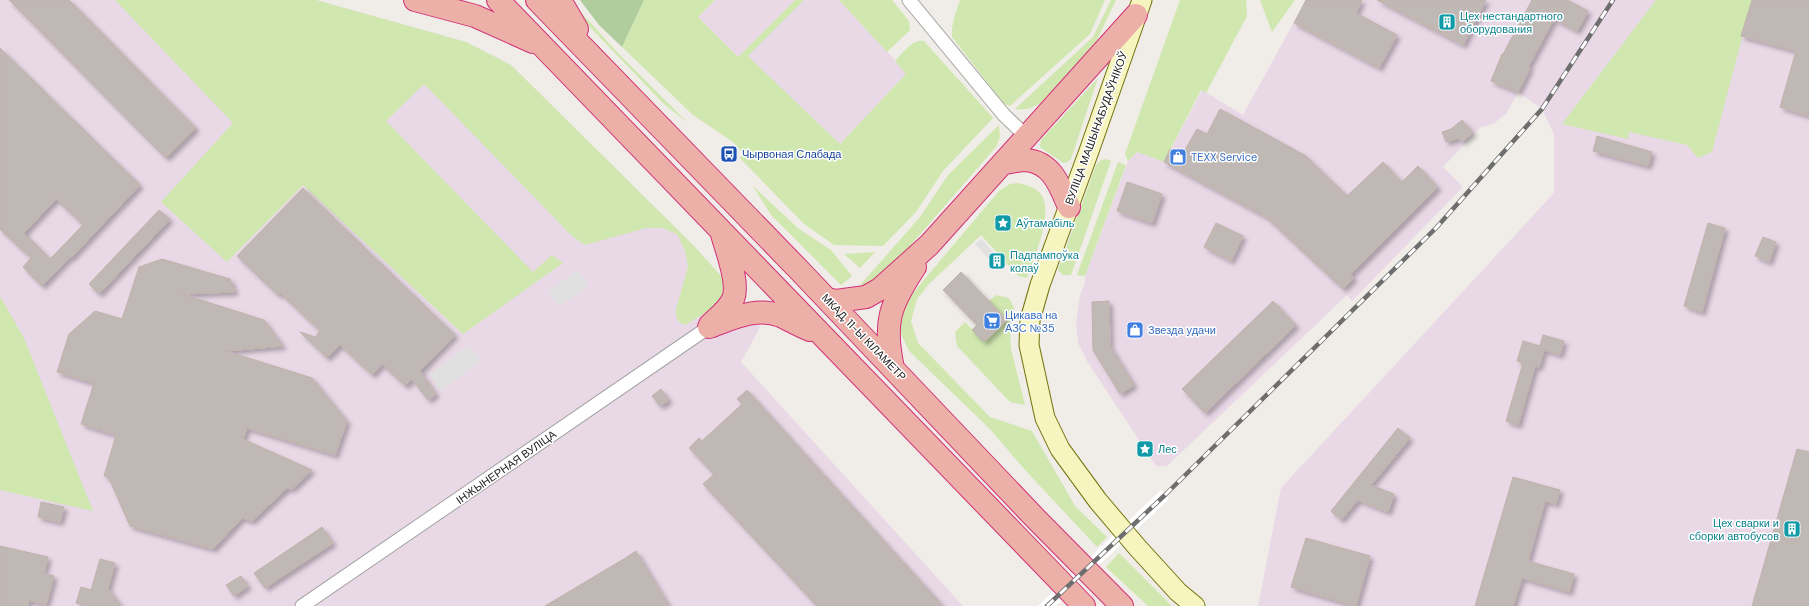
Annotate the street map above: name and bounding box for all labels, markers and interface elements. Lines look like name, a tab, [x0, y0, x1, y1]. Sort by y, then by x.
place label: Цех нестандартного оборудования	[1460, 9, 1563, 36]
building icon: Цех нестандартного оборудования	[1437, 12, 1457, 32]
street label: ВУЛІЦА МАШЫНАБУДАЎНІКОЎ	[1062, 49, 1131, 206]
bus stop icon: Чырвоная Слабада	[719, 144, 739, 164]
place label: Чырвоная Слабада	[742, 147, 842, 161]
shop icon: TEXX Service	[1168, 147, 1188, 167]
place label: TEXX Service	[1191, 150, 1257, 164]
place icon: Аўтамабіль	[993, 213, 1013, 233]
place label: Аўтамабіль	[1016, 216, 1075, 230]
place label: Падпампоўка колаў	[1010, 248, 1080, 275]
building icon: Падпампоўка колаў	[987, 251, 1007, 271]
street label: МКАД, 11-Ы КІЛАМЕТР	[819, 291, 909, 383]
place label: Цикава на АЗС №35	[1005, 308, 1058, 335]
supermarket icon: Цикава на АЗС №35	[982, 311, 1002, 331]
shop icon: Звезда удачи	[1125, 320, 1145, 340]
place label: Звезда удачи	[1148, 323, 1216, 337]
street label: ІНЖЫНЕРНАЯ ВУЛІЦА	[453, 427, 559, 507]
place icon: Лес	[1135, 439, 1155, 459]
place label: Лес	[1158, 442, 1177, 456]
place label: Цех сварки и сборки автобусов	[1689, 516, 1779, 543]
building icon: Цех сварки и сборки автобусов	[1782, 519, 1802, 539]

